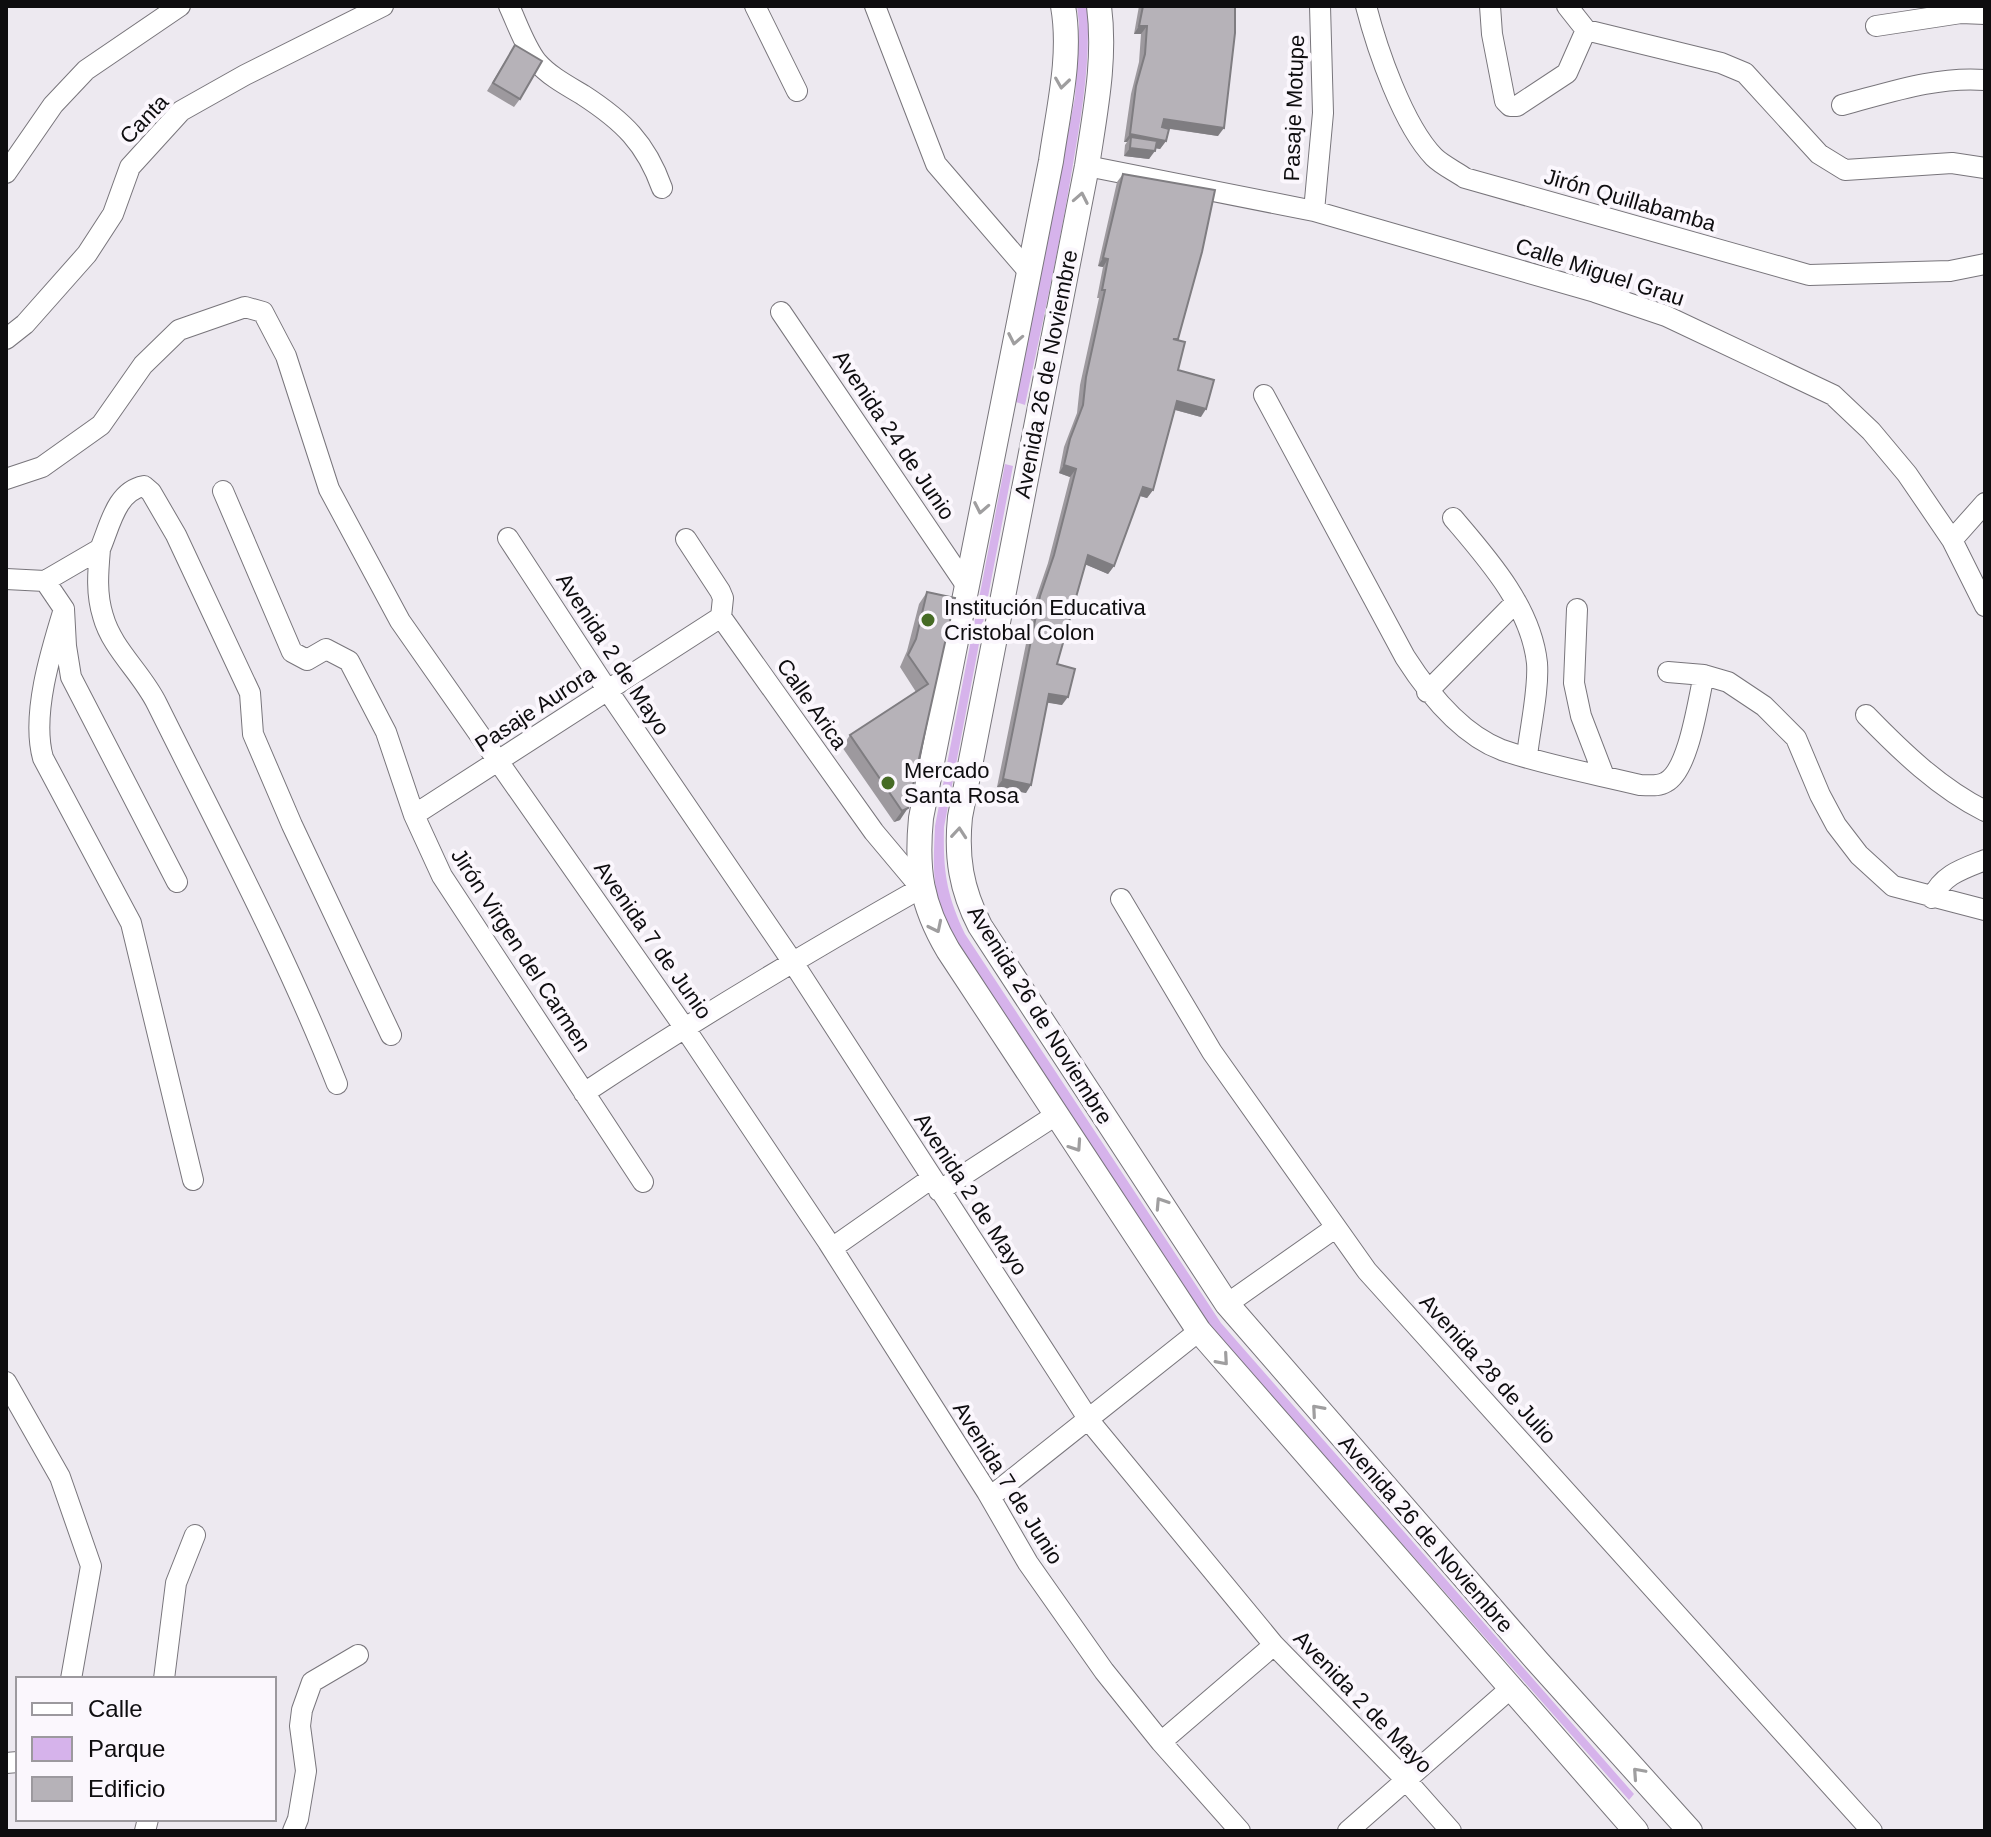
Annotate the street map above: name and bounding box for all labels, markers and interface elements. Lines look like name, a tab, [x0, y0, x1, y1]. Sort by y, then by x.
street label: Pasaje Motupe	[1279, 34, 1309, 182]
one-way arrow	[1054, 77, 1071, 90]
street label: Canta	[115, 89, 174, 149]
street label: Jirón Quillabamba	[1541, 164, 1719, 237]
one-way arrow	[1071, 192, 1088, 205]
street label: Calle Miguel Grau	[1512, 233, 1688, 311]
street label: Avenida 26 de Noviembre	[1010, 248, 1082, 500]
one-way arrow	[1007, 332, 1024, 345]
street label: Avenida 24 de Junio	[828, 346, 960, 524]
one-way arrow	[974, 501, 991, 515]
street label: Avenida 2 de Mayo	[551, 568, 675, 740]
place label: Institución Educativa Cristobal Colon	[944, 595, 1147, 645]
marker: Institución Educativa Cristobal Colon	[919, 611, 937, 629]
street label: Calle Arica	[772, 654, 853, 755]
street label: Pasaje Aurora	[470, 660, 600, 757]
place label: Mercado Santa Rosa	[904, 758, 1020, 808]
marker: Mercado Santa Rosa	[879, 774, 897, 792]
one-way arrow	[950, 826, 967, 839]
street label: Jirón Virgen del Carmen	[446, 844, 596, 1056]
street label: Avenida 7 de Junio	[589, 856, 717, 1024]
street label: Avenida 26 de Noviembre	[962, 901, 1118, 1129]
one-way arrow	[926, 919, 942, 934]
street label: Avenida 2 de Mayo	[909, 1108, 1033, 1280]
one-way arrow	[1066, 1137, 1081, 1151]
one-way arrow	[1155, 1198, 1170, 1212]
street label: Avenida 28 de Julio	[1415, 1289, 1561, 1449]
one-way arrow	[1214, 1350, 1228, 1365]
street label: Avenida 7 de Junio	[948, 1397, 1068, 1569]
one-way arrow	[1313, 1405, 1327, 1420]
street label: Avenida 26 de Noviembre	[1334, 1430, 1518, 1638]
street label: Avenida 2 de Mayo	[1289, 1626, 1437, 1778]
legend	[16, 1677, 276, 1821]
text: Calle	[88, 1695, 143, 1722]
text: Parque	[88, 1735, 165, 1762]
one-way arrow	[1632, 1768, 1647, 1782]
text: Edificio	[88, 1775, 165, 1802]

